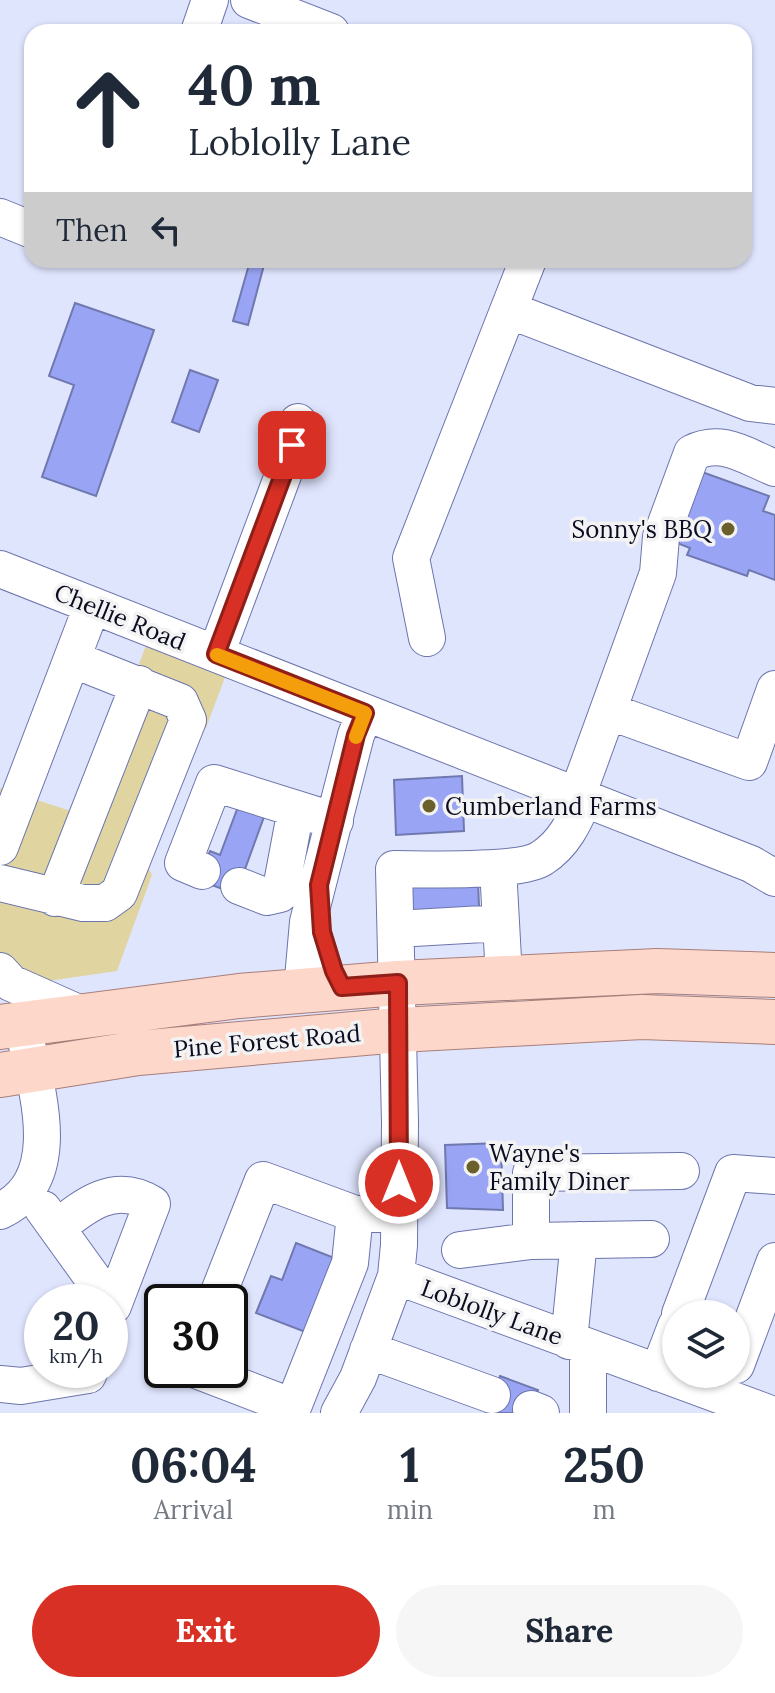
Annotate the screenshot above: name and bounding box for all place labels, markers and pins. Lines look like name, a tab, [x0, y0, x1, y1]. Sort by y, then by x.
pin	[258, 411, 326, 479]
place label: Sonny's BBQ	[572, 514, 712, 545]
marker: Sonny's BBQ	[719, 520, 737, 538]
place label: Cumberland Farms	[445, 791, 657, 822]
marker: Cumberland Farms	[420, 797, 438, 815]
place label: Wayne's Family Diner	[489, 1138, 630, 1197]
marker: Wayne's Family Diner	[464, 1158, 482, 1176]

